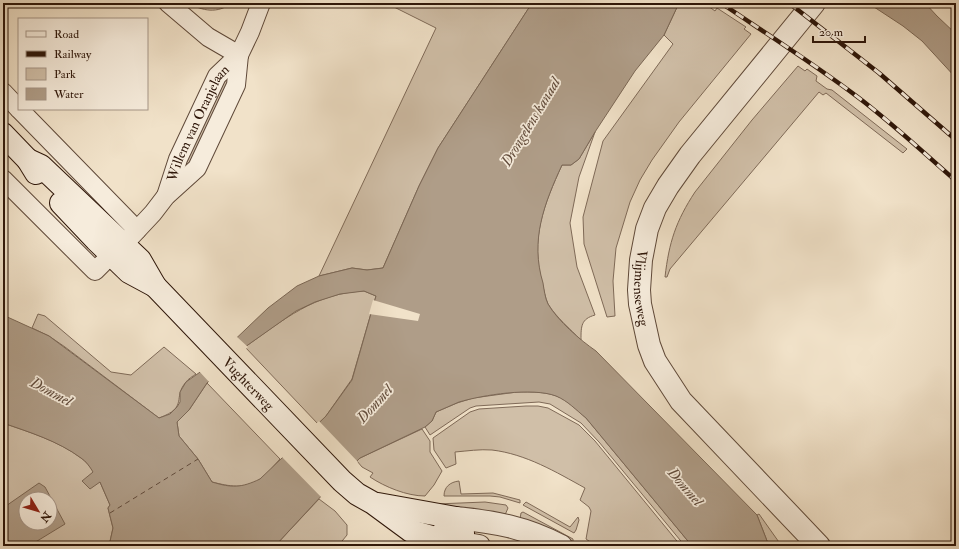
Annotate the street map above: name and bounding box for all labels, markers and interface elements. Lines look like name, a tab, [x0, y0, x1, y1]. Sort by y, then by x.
legend	[18, 18, 148, 110]
scale bar	[813, 18, 865, 44]
text: 20 m	[819, 25, 844, 40]
text: Road	[54, 27, 79, 42]
text: Railway	[54, 47, 92, 62]
street label: Willem van Oranjelaan	[163, 61, 232, 184]
text: Park	[54, 67, 76, 82]
water label: Drongelens kanaal	[497, 73, 566, 171]
text: Water	[53, 87, 84, 102]
street label: Vlijmenseweg	[630, 248, 653, 329]
street label: Vughterweg	[219, 353, 279, 415]
water label: Dommel	[26, 373, 76, 412]
water label: Dommel	[352, 380, 398, 428]
water label: Dommel	[662, 463, 708, 511]
north arrow	[18, 491, 58, 531]
text: N	[37, 508, 54, 526]

